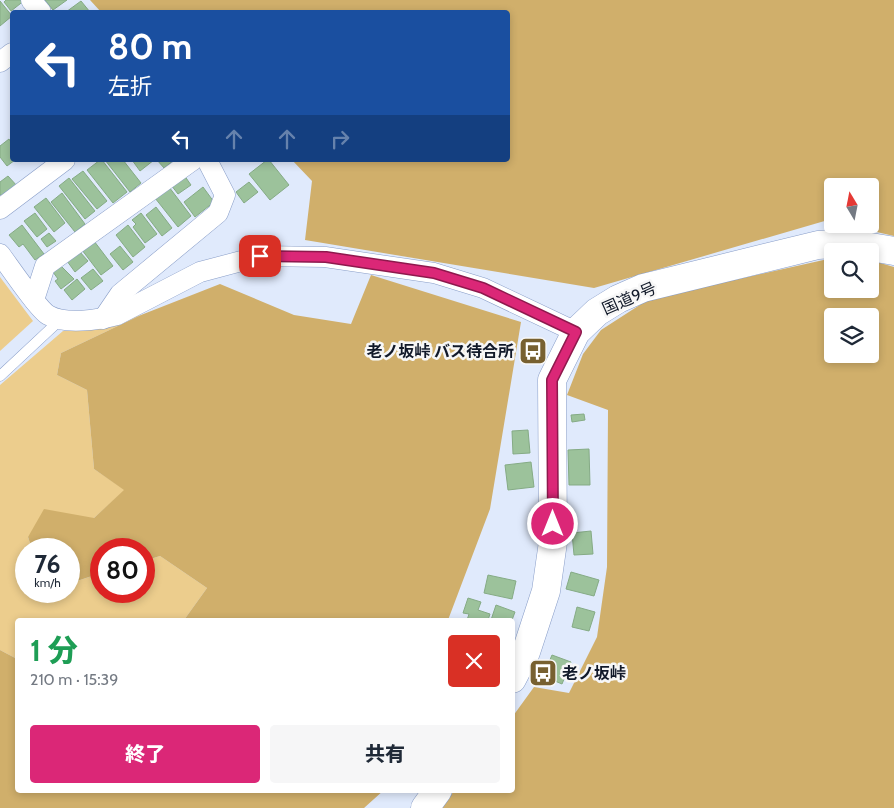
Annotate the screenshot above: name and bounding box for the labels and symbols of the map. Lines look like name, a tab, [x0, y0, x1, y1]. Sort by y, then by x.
north arrow	[824, 178, 879, 232]
pin	[239, 235, 281, 277]
street label: 国道9号	[599, 278, 659, 319]
bus stop icon: 老ノ坂峠 バス待合所	[518, 336, 548, 366]
place label: 老ノ坂峠 バス待合所	[366, 342, 514, 361]
position arrow	[526, 497, 578, 549]
speed limit sign: 80	[90, 538, 155, 603]
bus stop icon: 老ノ坂峠	[528, 658, 558, 688]
place label: 老ノ坂峠	[562, 664, 626, 683]

